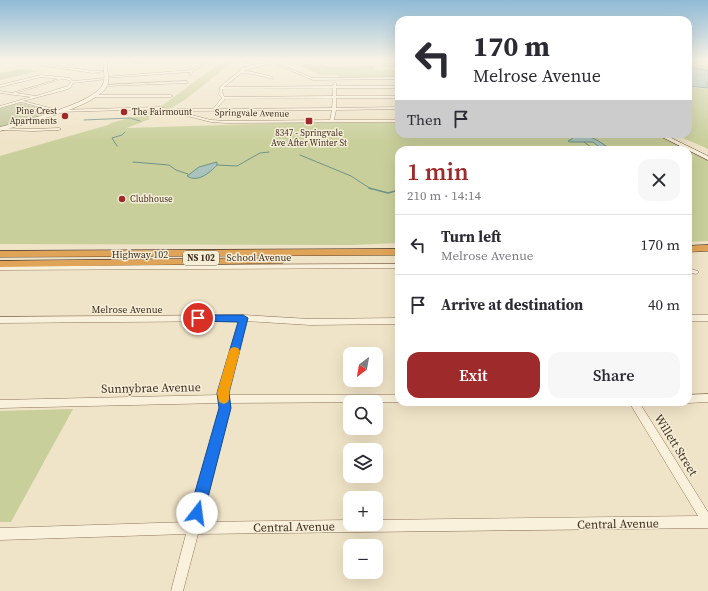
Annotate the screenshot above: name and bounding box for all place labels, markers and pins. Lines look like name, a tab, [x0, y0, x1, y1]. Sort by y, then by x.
place label: Pine Crest Apartments	[10, 105, 57, 127]
place label: The Fairmount	[132, 106, 192, 118]
marker: The Fairmount	[119, 107, 129, 117]
marker: Pine Crest Apartments	[60, 111, 70, 121]
marker: 8347 - Springvale Ave After Winter St	[304, 116, 314, 126]
place label: 8347 - Springvale Ave After Winter St	[271, 127, 347, 149]
place label: Clubhouse	[130, 193, 173, 205]
marker: Clubhouse	[117, 194, 127, 204]
pin	[181, 301, 215, 335]

